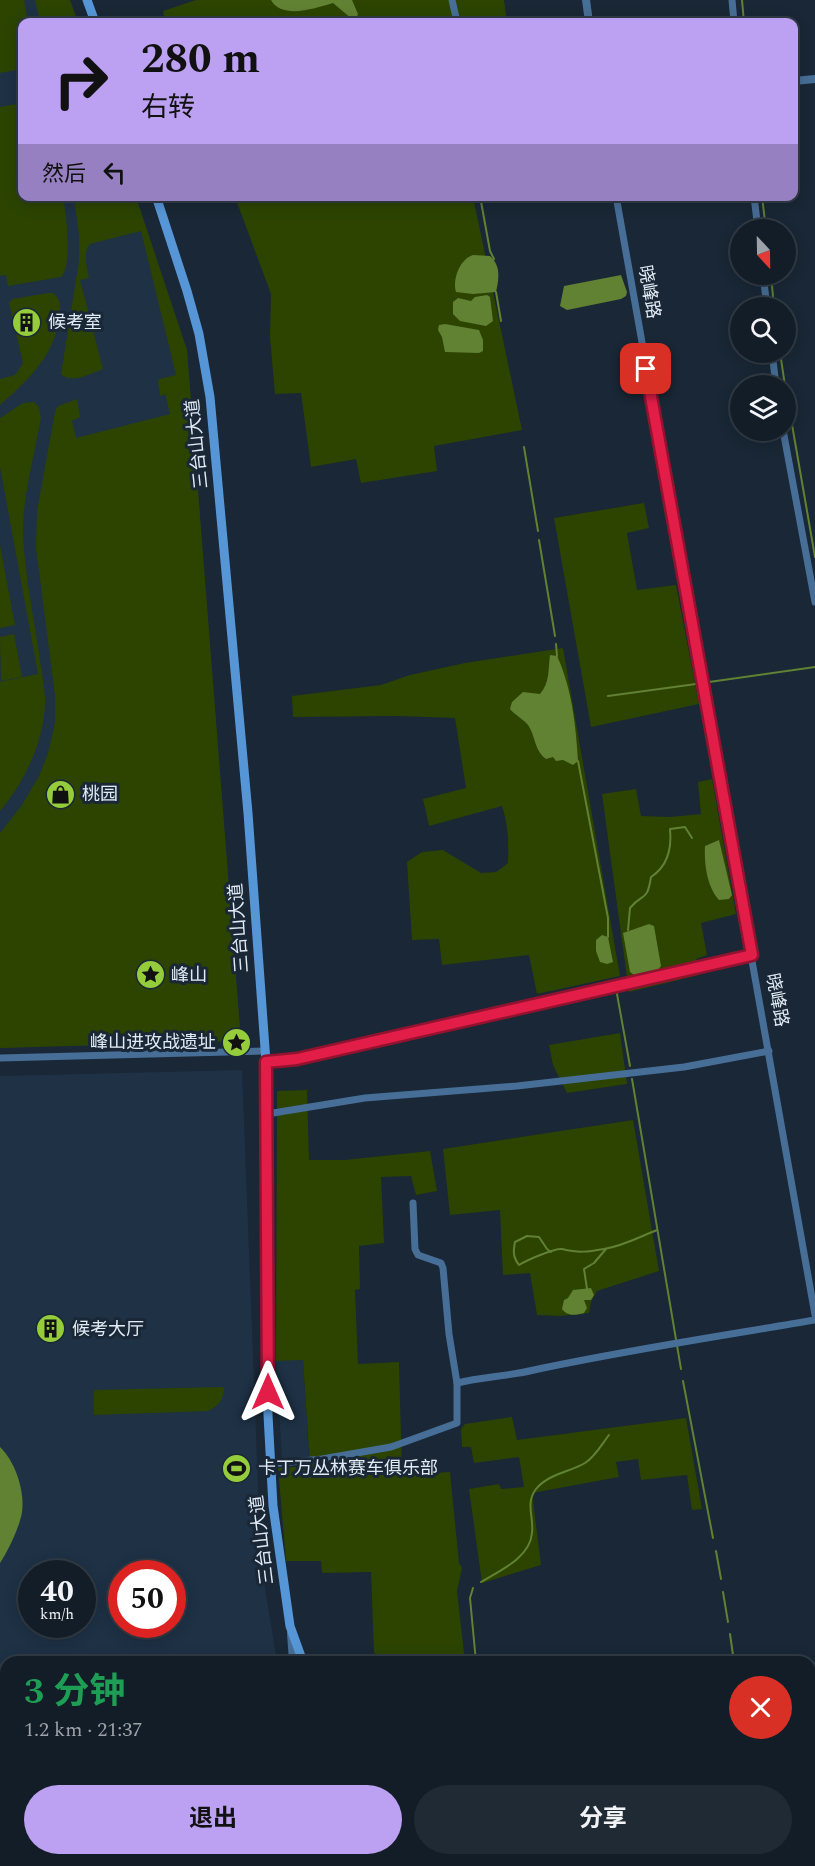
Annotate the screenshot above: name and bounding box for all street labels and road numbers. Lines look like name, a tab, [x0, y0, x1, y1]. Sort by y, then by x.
street label: 晓峰路	[631, 263, 667, 321]
street label: 三台山大道	[179, 398, 215, 490]
street label: 三台山大道	[222, 882, 256, 974]
street label: 晓峰路	[759, 971, 795, 1029]
street label: 三台山大道	[243, 1494, 281, 1586]

